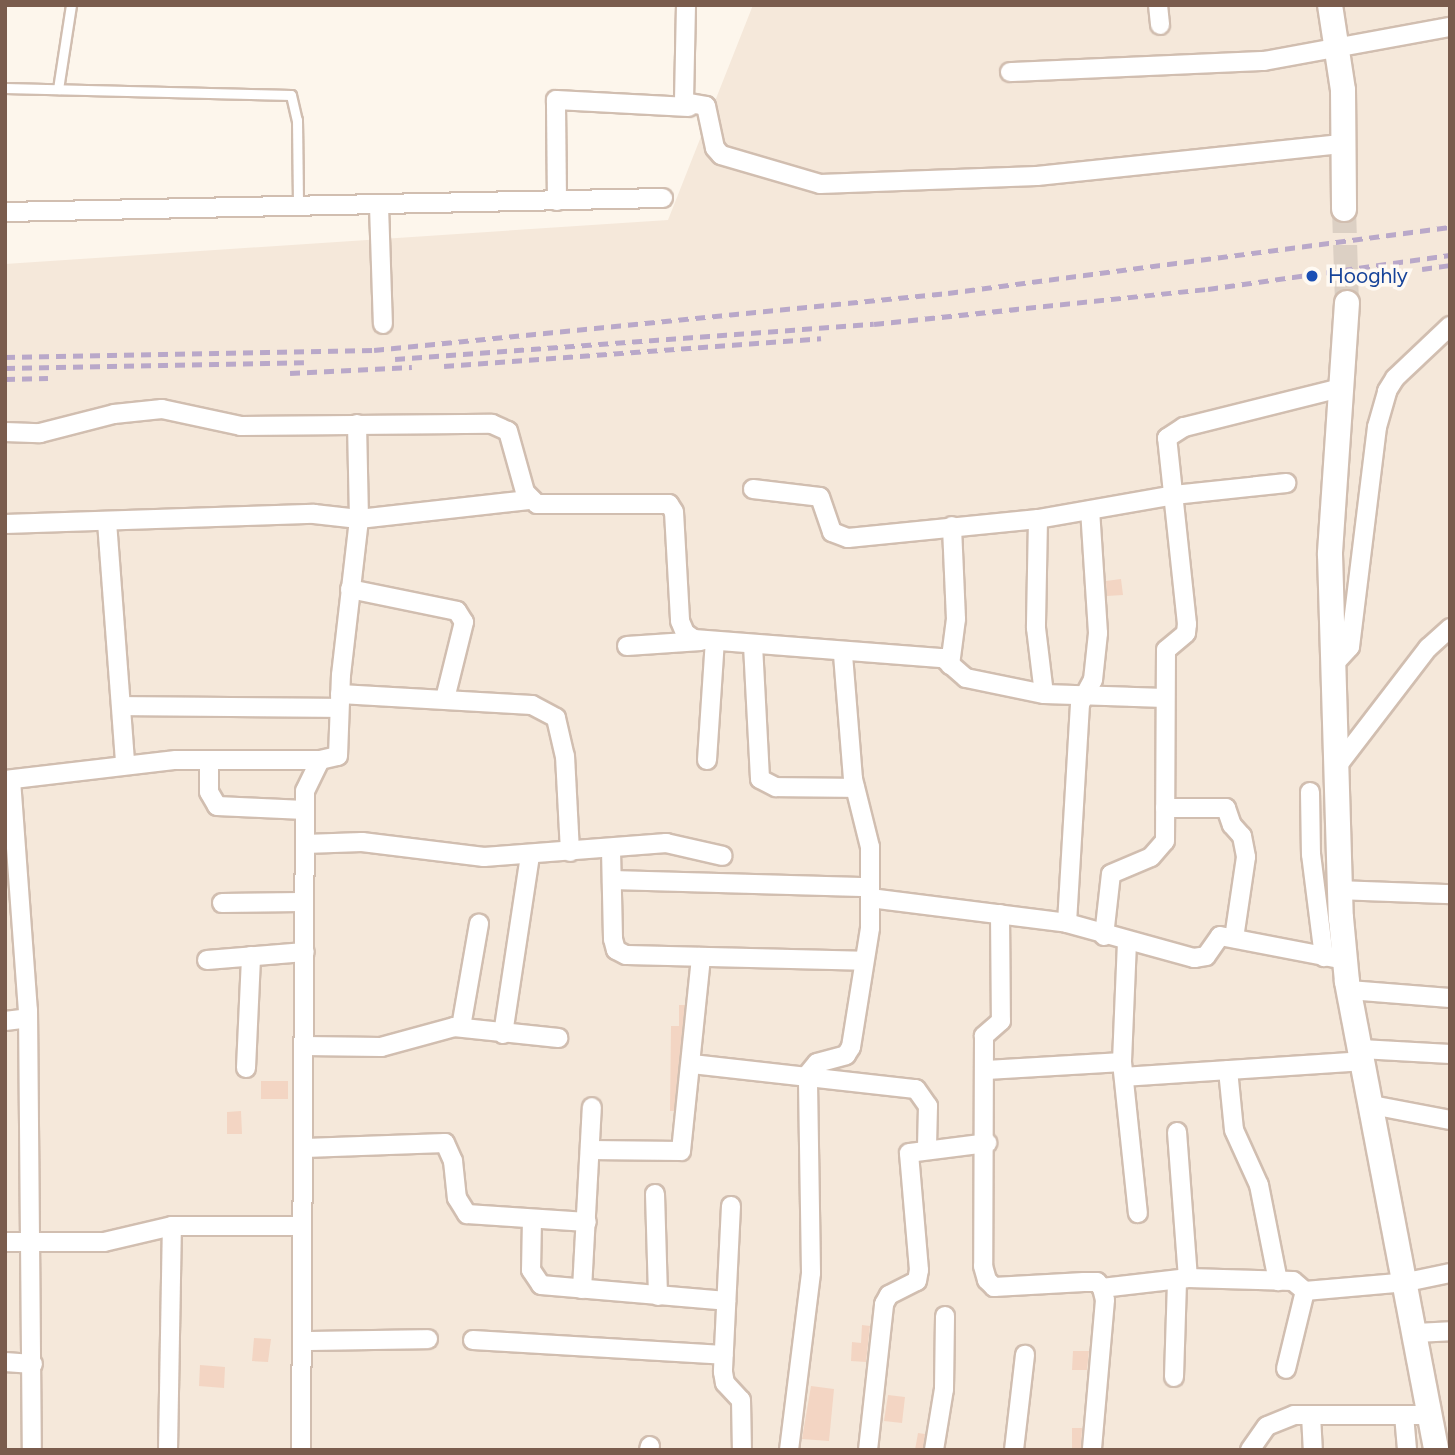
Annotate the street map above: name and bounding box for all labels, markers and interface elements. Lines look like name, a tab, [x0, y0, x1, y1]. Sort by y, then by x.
place label: Hooghly	[1328, 263, 1408, 289]
marker: Hooghly	[1302, 266, 1322, 286]

